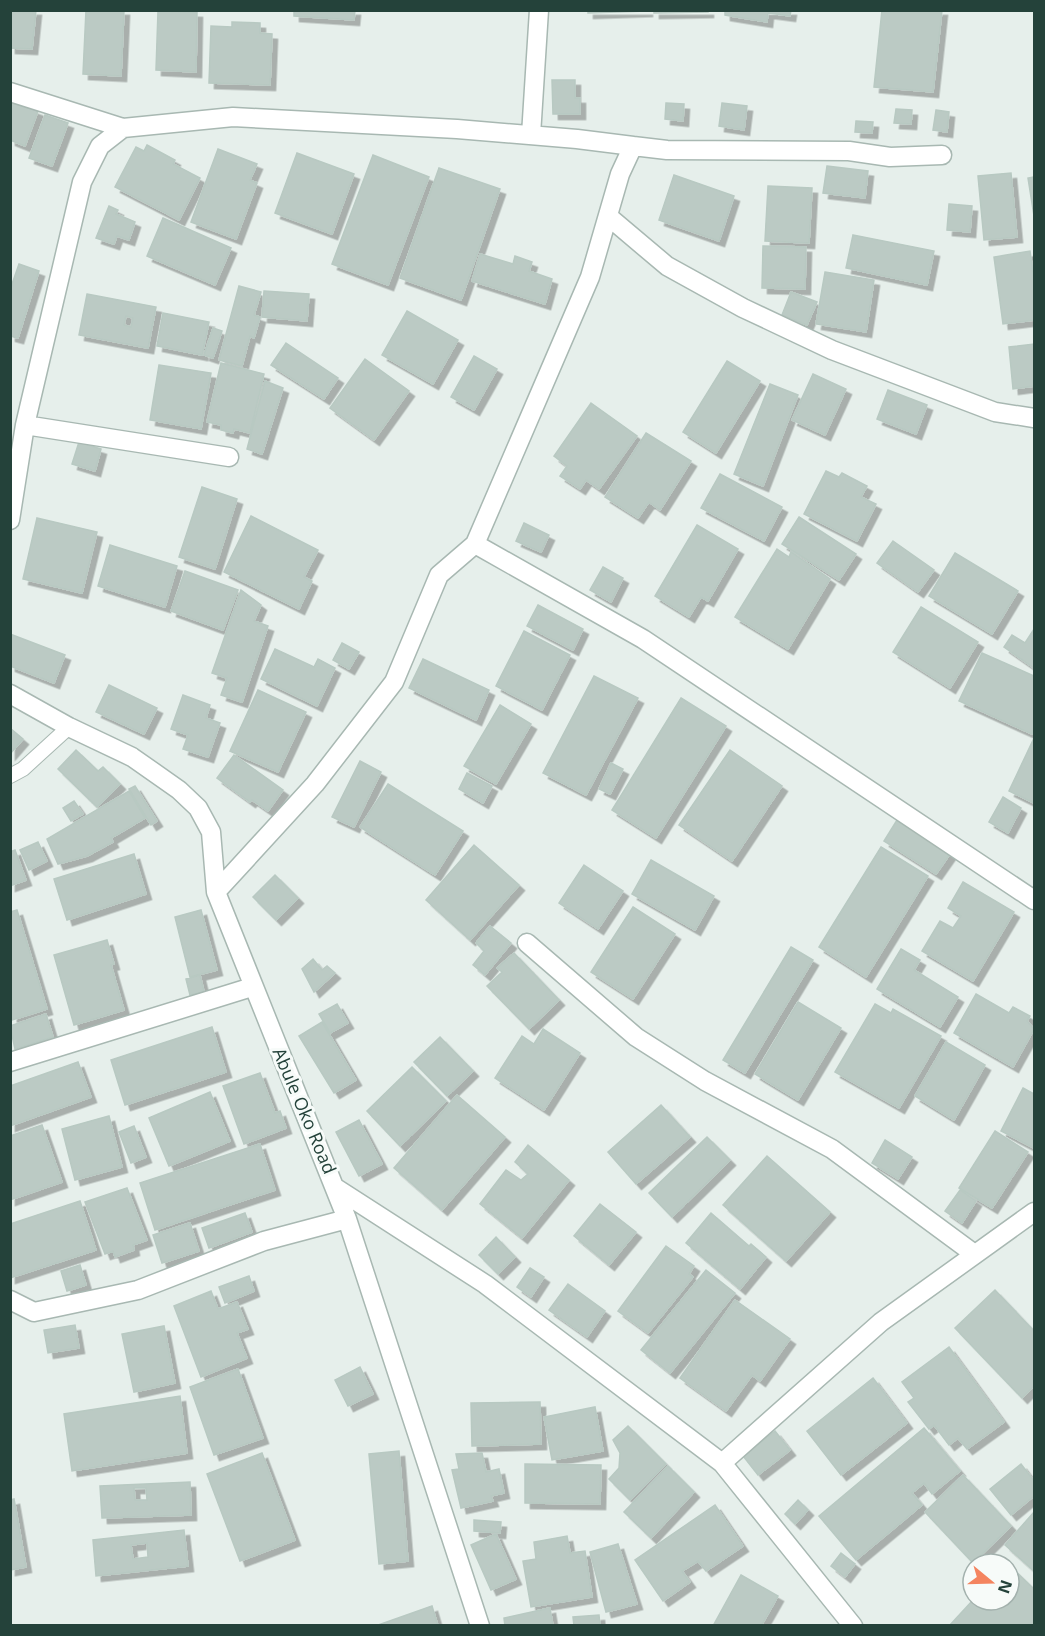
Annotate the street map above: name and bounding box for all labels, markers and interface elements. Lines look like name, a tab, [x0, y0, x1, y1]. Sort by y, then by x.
street label: Abule Oko Road	[268, 1044, 342, 1177]
north arrow	[961, 1552, 1021, 1612]
text: N	[993, 1577, 1018, 1597]

